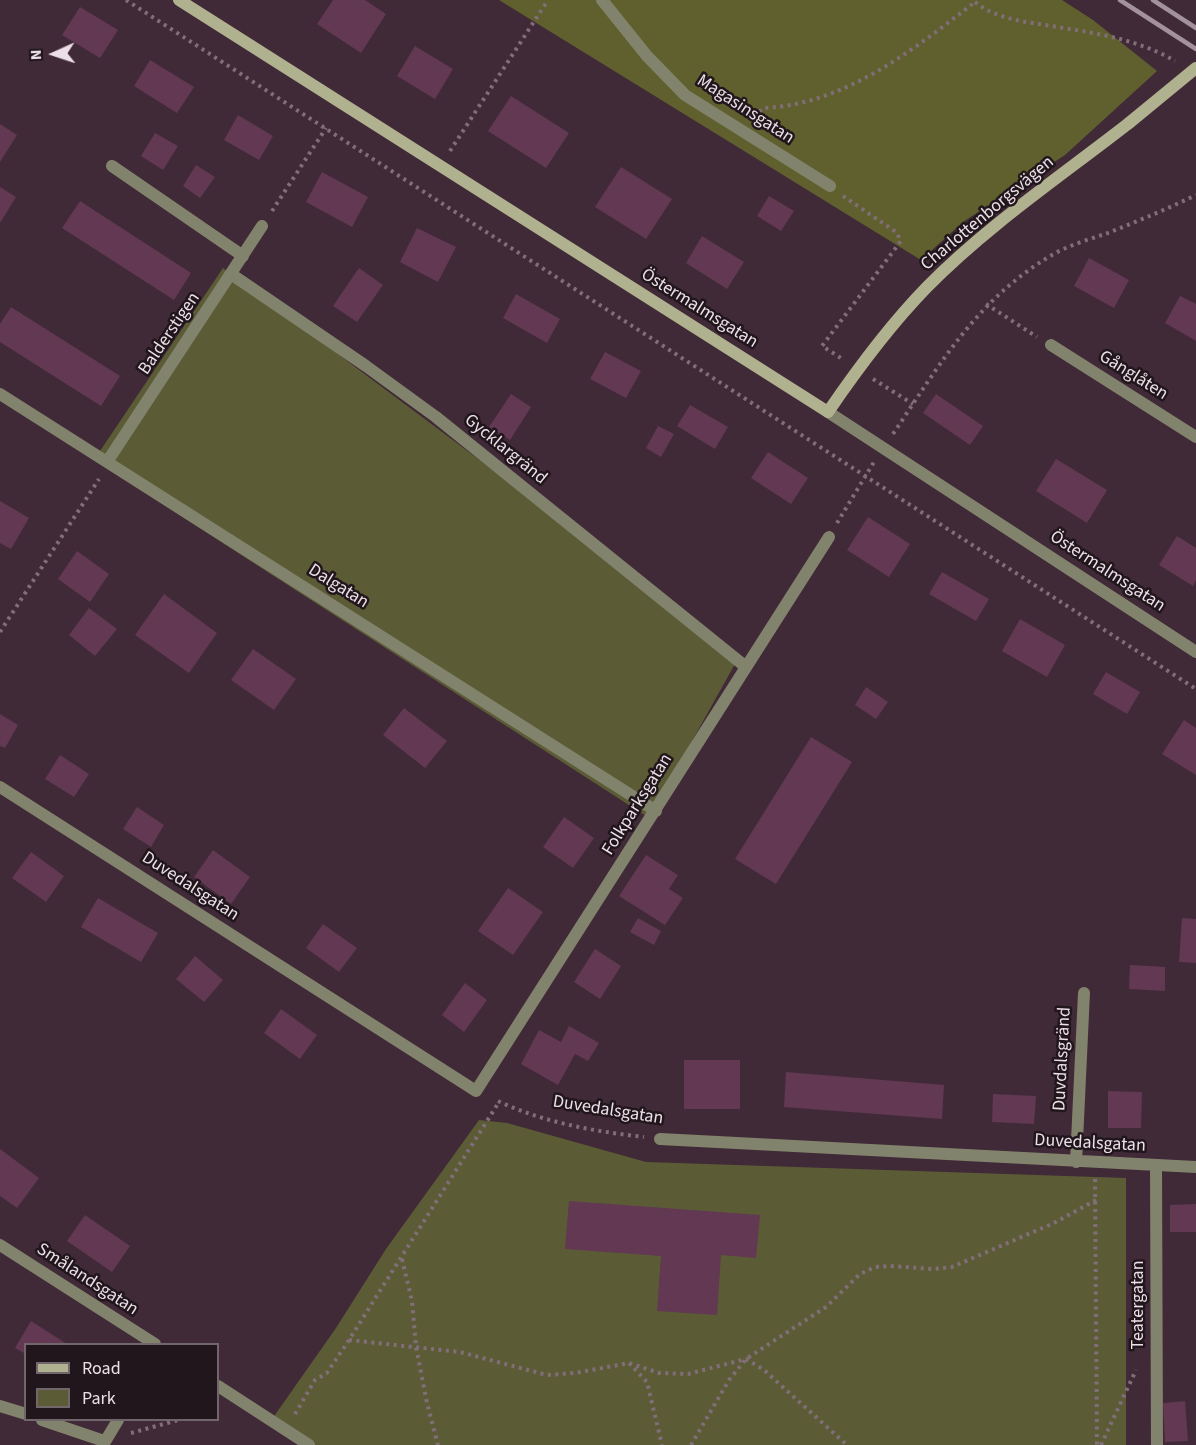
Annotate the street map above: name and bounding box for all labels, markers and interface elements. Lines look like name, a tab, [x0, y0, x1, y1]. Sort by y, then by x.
north arrow	[24, 24, 84, 84]
text: N	[25, 49, 47, 61]
street label: Magasinsgatan	[692, 71, 798, 149]
street label: Charlottenborgsvägen	[917, 152, 1059, 276]
street label: Östermalmsgatan	[637, 264, 761, 354]
street label: Balderstigen	[135, 289, 205, 379]
street label: Gånglåten	[1095, 346, 1171, 406]
street label: Gycklargränd	[459, 410, 551, 490]
street label: Östermalmsgatan	[1045, 527, 1169, 617]
street label: Dalgatan	[304, 560, 372, 614]
street label: Folkparksgatan	[598, 750, 678, 860]
street label: Duvedalsgatan	[137, 848, 243, 926]
street label: Duvdalsgränd	[1049, 1006, 1077, 1112]
street label: Duvedalsgatan	[551, 1092, 665, 1130]
street label: Duvedalsgatan	[1034, 1130, 1146, 1158]
street label: Smålandsgatan	[32, 1239, 142, 1321]
street label: Teatergatan	[1128, 1260, 1150, 1350]
legend	[24, 1343, 219, 1421]
text: Road	[82, 1356, 121, 1381]
text: Park	[82, 1386, 116, 1411]

